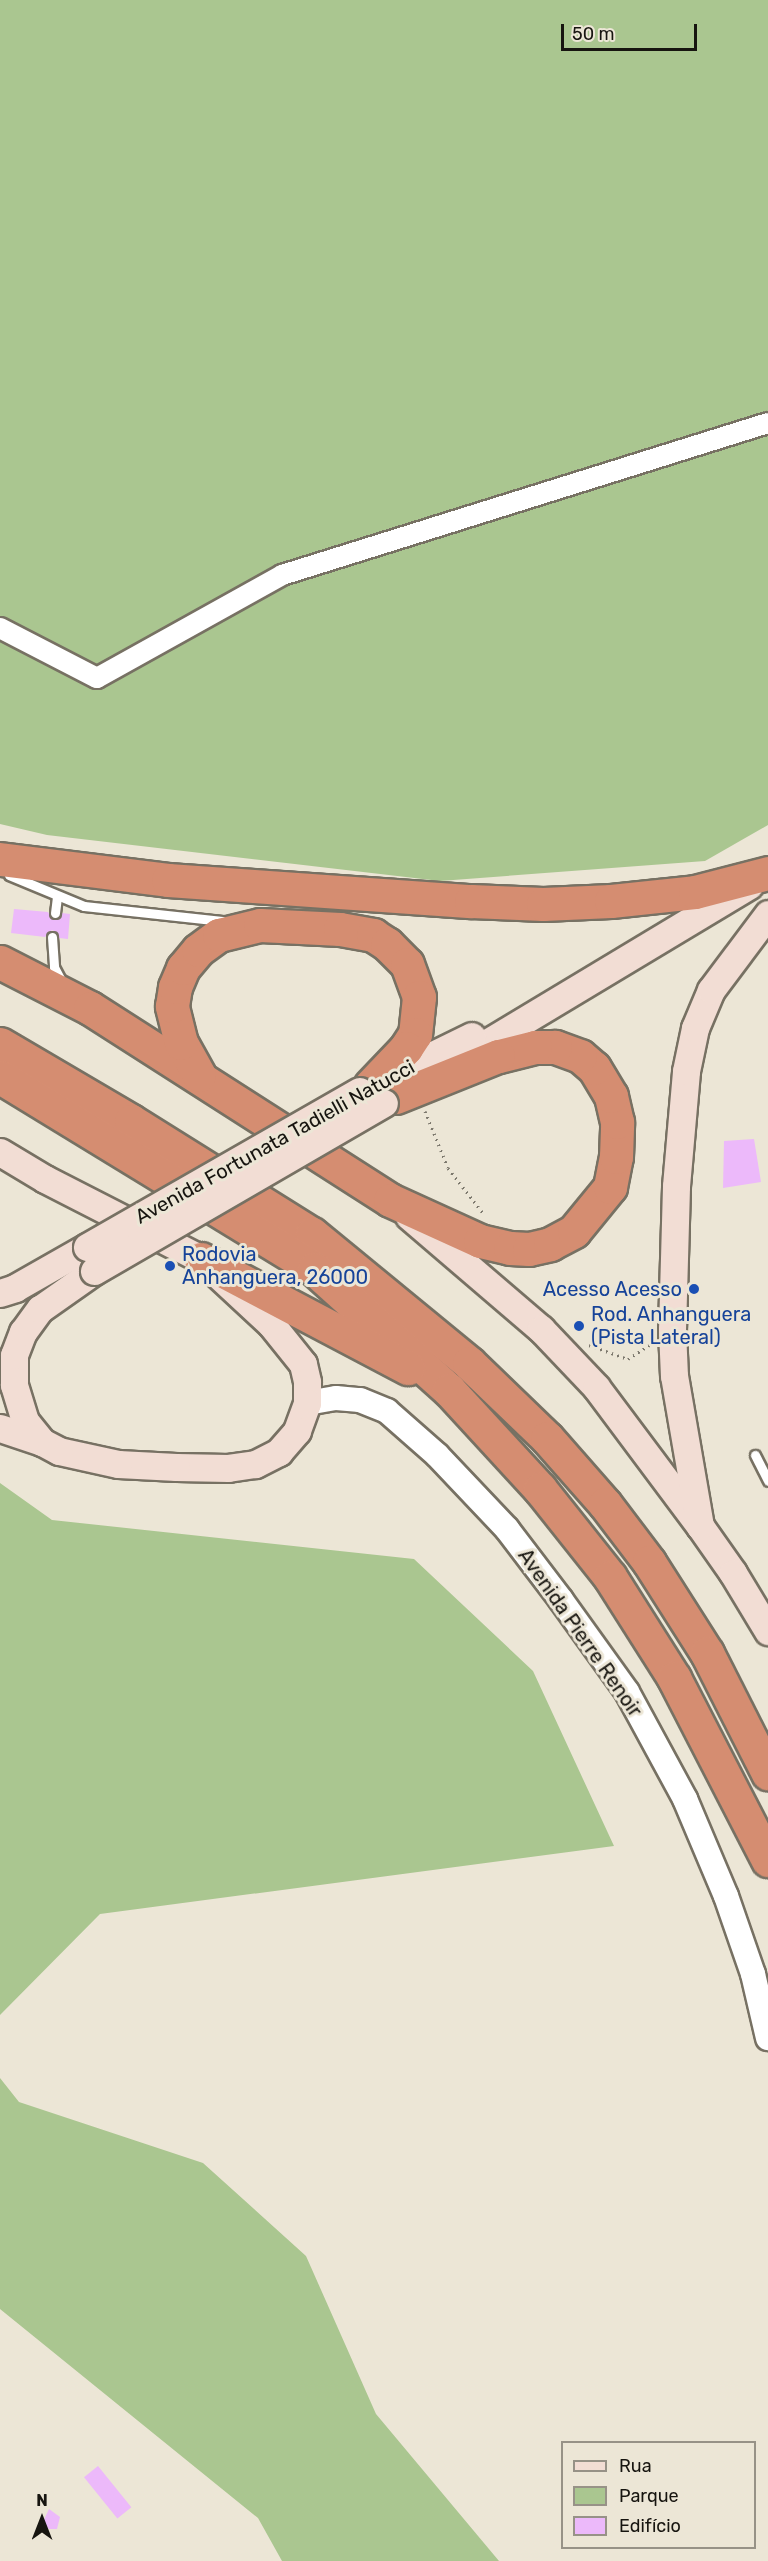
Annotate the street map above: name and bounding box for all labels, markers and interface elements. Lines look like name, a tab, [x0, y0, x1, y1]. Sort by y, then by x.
scale bar	[564, 12, 700, 50]
text: 50 m	[572, 23, 615, 45]
street label: Avenida Fortunata Tadielli Natucci	[131, 1055, 419, 1229]
place label: Rodovia Anhanguera, 26000	[182, 1242, 368, 1289]
marker: Rodovia Anhanguera, 26000	[163, 1259, 177, 1273]
place label: Acesso Acesso	[542, 1277, 682, 1301]
marker: Acesso Acesso	[687, 1282, 701, 1296]
place label: Rod. Anhanguera (Pista Lateral)	[591, 1302, 752, 1349]
marker: Rod. Anhanguera (Pista Lateral)	[572, 1319, 586, 1333]
street label: Avenida Pierre Renoir	[513, 1544, 647, 1722]
legend	[561, 2441, 756, 2549]
text: Rua	[619, 2455, 652, 2477]
text: Parque	[619, 2485, 679, 2507]
north arrow	[12, 2489, 72, 2549]
text: N	[36, 2491, 48, 2510]
text: Edifício	[619, 2515, 681, 2537]

